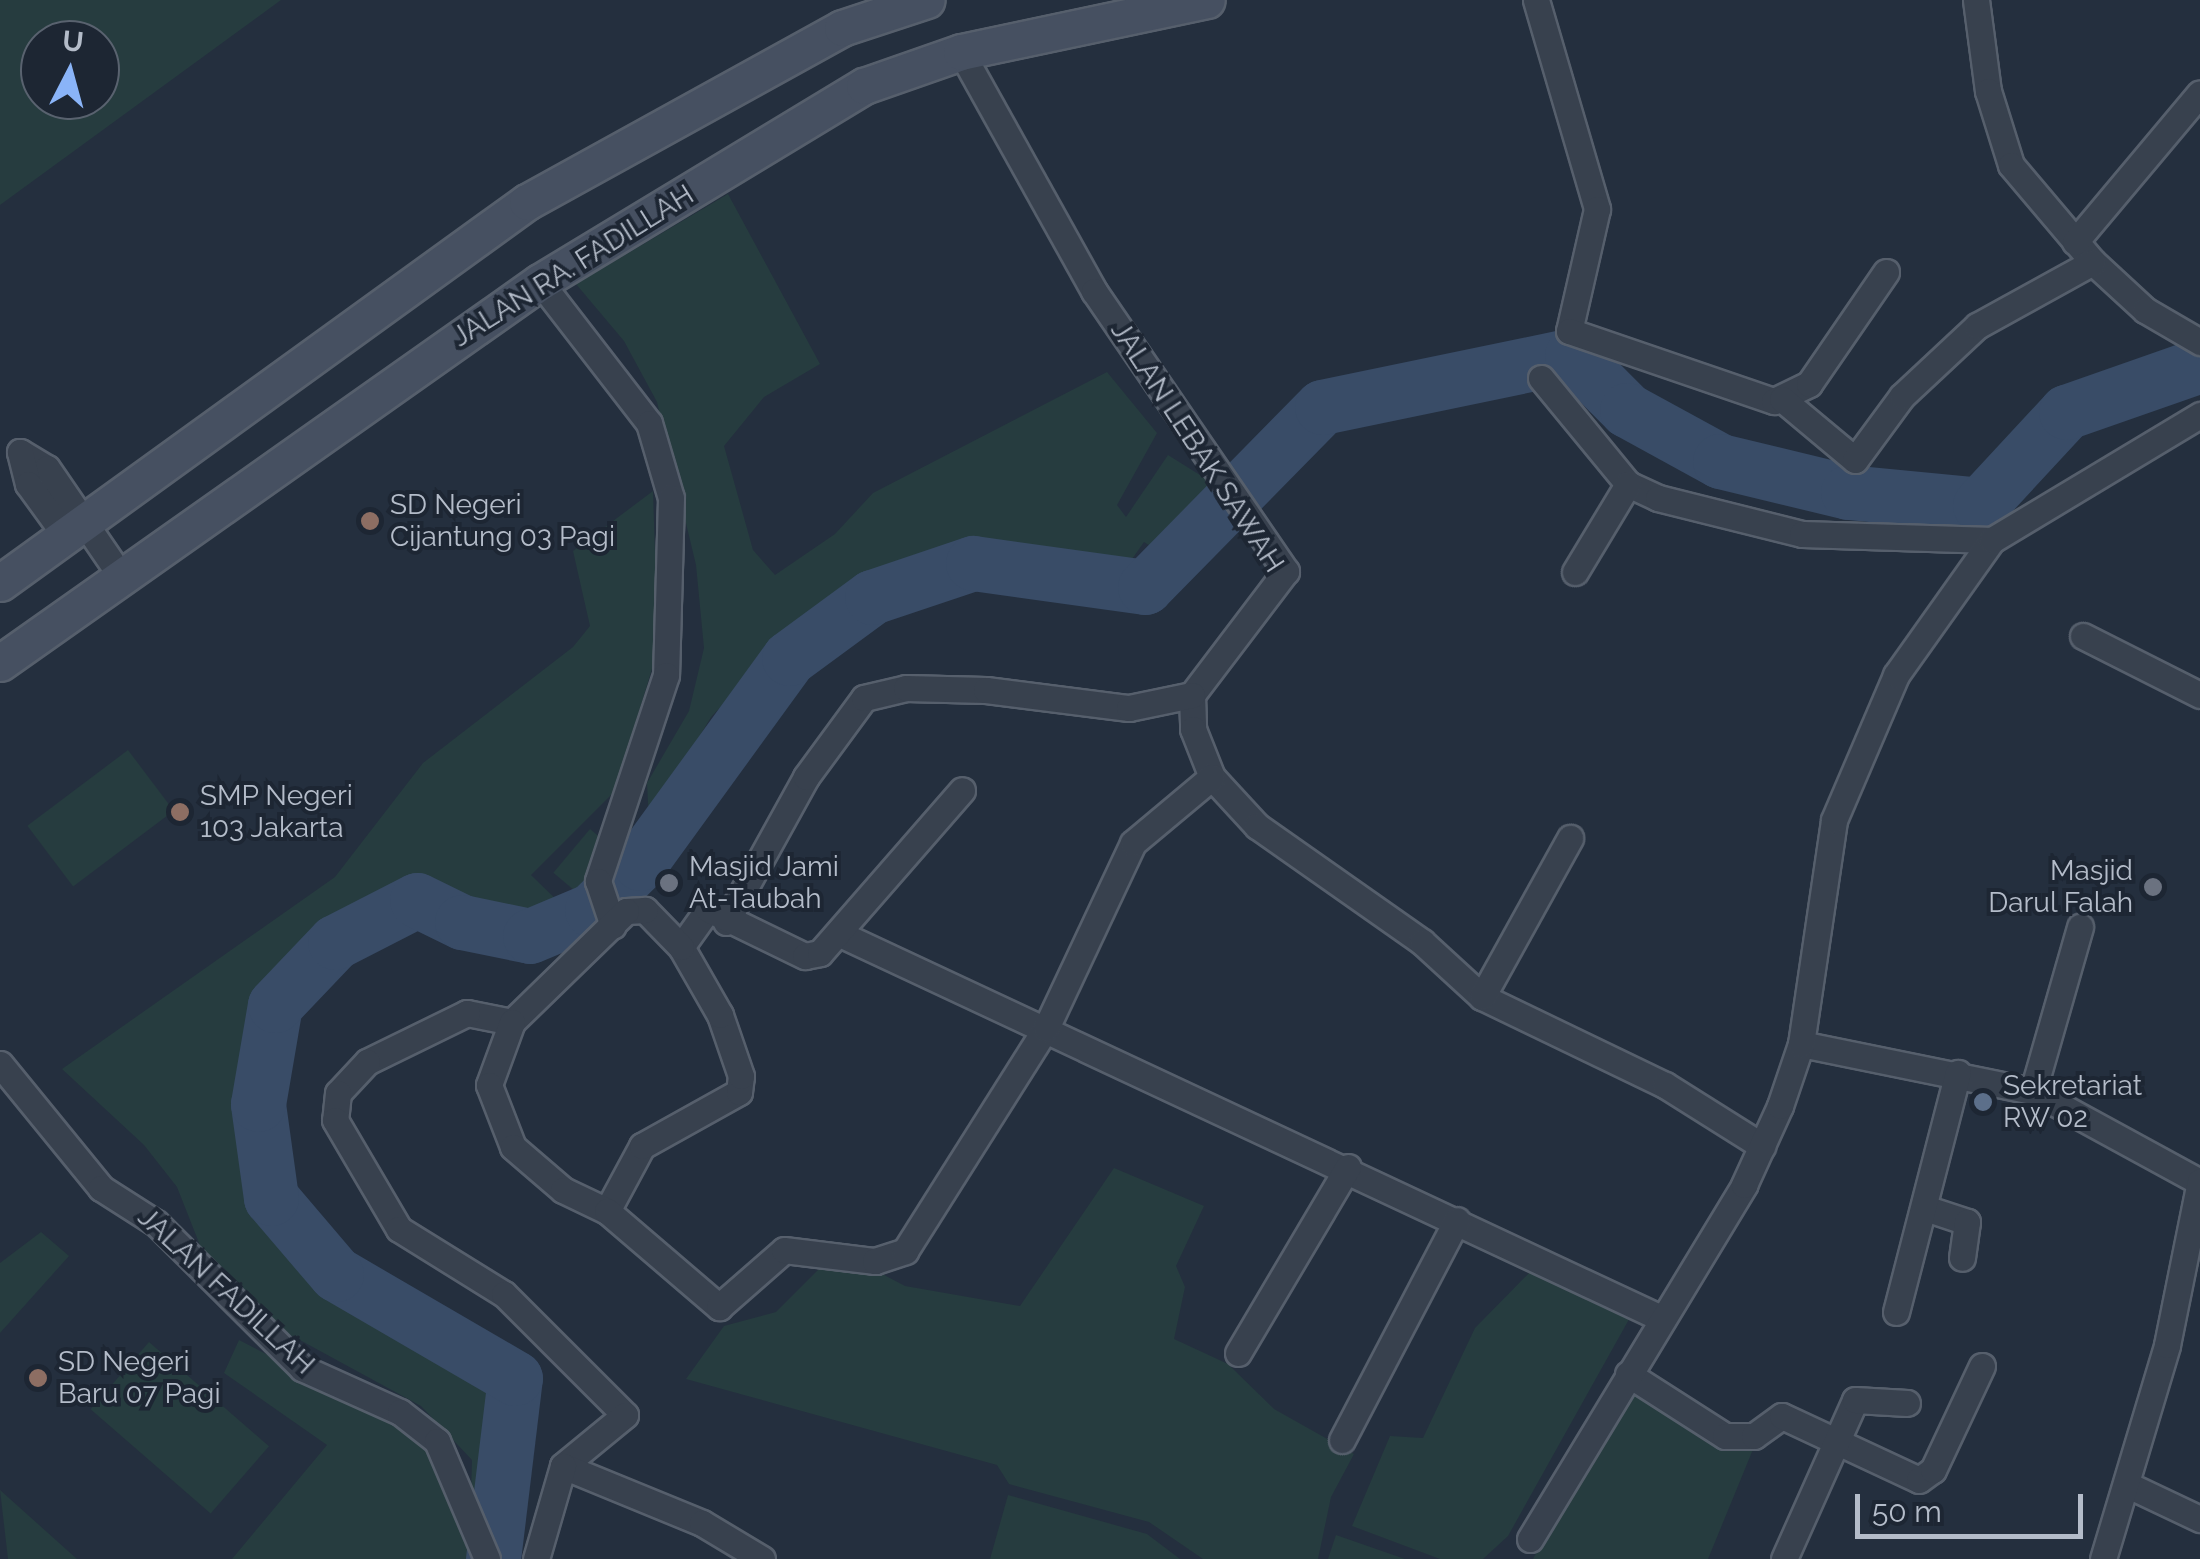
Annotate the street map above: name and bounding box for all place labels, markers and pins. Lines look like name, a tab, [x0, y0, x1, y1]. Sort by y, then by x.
place label: SD Negeri Cijantung 03 Pagi	[390, 488, 615, 554]
marker: SD Negeri Cijantung 03 Pagi	[359, 510, 381, 532]
place label: SMP Negeri 103 Jakarta	[200, 779, 354, 845]
marker: SMP Negeri 103 Jakarta	[169, 801, 191, 823]
place label: Masjid Jami At-Taubah	[689, 850, 839, 916]
place label: Masjid Darul Falah	[1987, 854, 2133, 920]
marker: Masjid Jami At-Taubah	[658, 872, 680, 894]
marker: Masjid Darul Falah	[2142, 876, 2164, 898]
place label: Sekretariat RW 02	[2003, 1069, 2142, 1135]
marker: Sekretariat RW 02	[1972, 1091, 1994, 1113]
place label: SD Negeri Baru 07 Pagi	[58, 1345, 220, 1411]
marker: SD Negeri Baru 07 Pagi	[27, 1367, 49, 1389]

